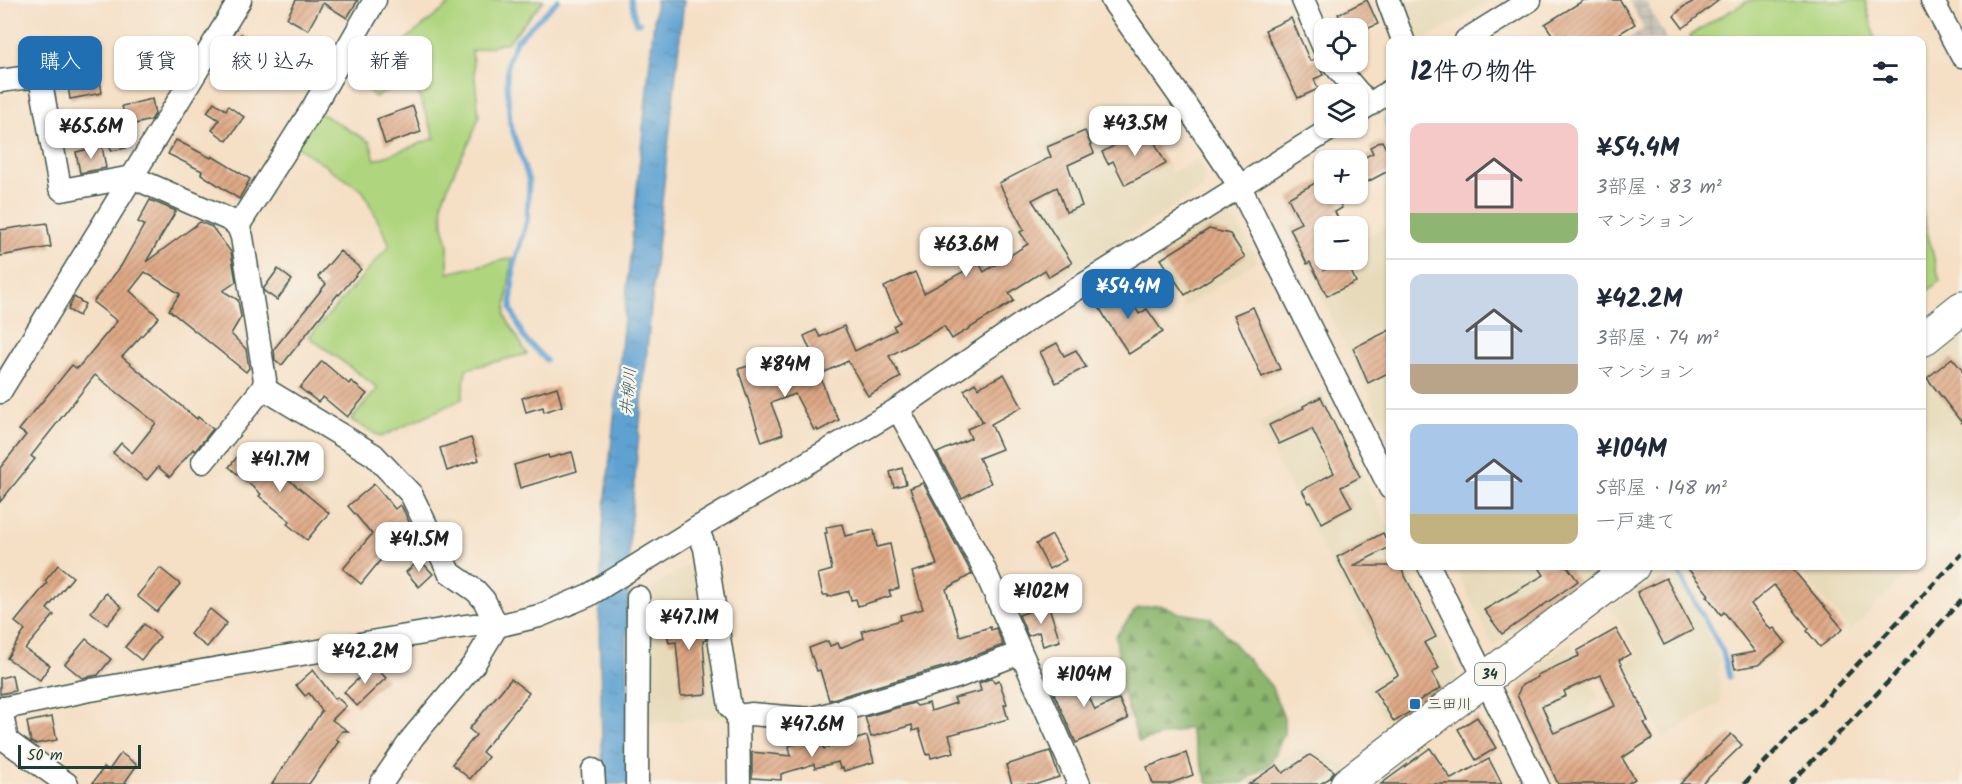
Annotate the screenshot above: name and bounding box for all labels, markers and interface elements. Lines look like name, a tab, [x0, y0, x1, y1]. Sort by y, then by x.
map controls	[1314, 18, 1368, 270]
button: locate	[1314, 18, 1368, 72]
chip: 購入	[18, 36, 102, 90]
chip: 賃貸	[114, 36, 198, 90]
chip: 絞り込み	[210, 36, 336, 90]
chip: 新着	[348, 36, 432, 90]
text: 12件の物件	[1410, 52, 1537, 94]
icon: filters	[1869, 56, 1902, 89]
button: layers	[1314, 84, 1368, 138]
pin: ¥43.5M	[1086, 106, 1184, 157]
pin: ¥65.6M	[42, 109, 140, 160]
text: ¥43.5M	[1103, 109, 1167, 141]
text: ¥65.6M	[59, 112, 123, 144]
text: ¥54.4M	[1596, 128, 1679, 170]
icon: home	[1458, 147, 1530, 219]
button: +	[1314, 150, 1368, 204]
text: 3部屋 · 83 m²	[1596, 172, 1722, 204]
text: マンション	[1596, 206, 1695, 238]
button: −	[1314, 216, 1368, 270]
pin: ¥63.6M	[917, 227, 1015, 278]
text: ¥63.6M	[934, 230, 998, 262]
pin: ¥54.4M	[1079, 269, 1177, 320]
text: ¥54.4M	[1096, 272, 1160, 304]
text: ¥42.2M	[1596, 279, 1682, 321]
icon: home	[1458, 298, 1530, 370]
text: 3部屋 · 74 m²	[1596, 323, 1719, 355]
pin: ¥84M	[749, 347, 821, 398]
text: ¥84M	[760, 350, 810, 382]
text: マンション	[1596, 357, 1695, 389]
water label: 井柳川	[614, 366, 643, 416]
text: ¥104M	[1596, 429, 1667, 471]
pin: ¥41.7M	[231, 442, 329, 493]
text: ¥41.7M	[251, 445, 309, 477]
icon: home	[1458, 448, 1530, 520]
text: 5部屋 · 148 m²	[1596, 473, 1727, 505]
text: 一戸建て	[1596, 507, 1676, 539]
pin: ¥41.5M	[370, 522, 468, 573]
text: ¥41.5M	[389, 525, 449, 557]
pin: ¥102M	[999, 574, 1083, 625]
text: ¥102M	[1013, 577, 1069, 609]
pin: ¥47.1M	[640, 600, 738, 651]
text: ¥47.1M	[660, 603, 718, 635]
pin: ¥42.2M	[316, 634, 414, 685]
text: ¥42.2M	[332, 637, 398, 669]
pin: ¥104M	[1042, 657, 1126, 708]
text: ¥104M	[1057, 660, 1111, 692]
road number: 34	[1475, 663, 1505, 685]
place label: 三田川	[1427, 693, 1472, 717]
marker: 三田川	[1408, 697, 1422, 711]
pin: ¥47.6M	[763, 707, 861, 758]
text: ¥47.6M	[780, 710, 844, 742]
scale bar	[18, 742, 141, 770]
text: 50 m	[27, 743, 63, 768]

